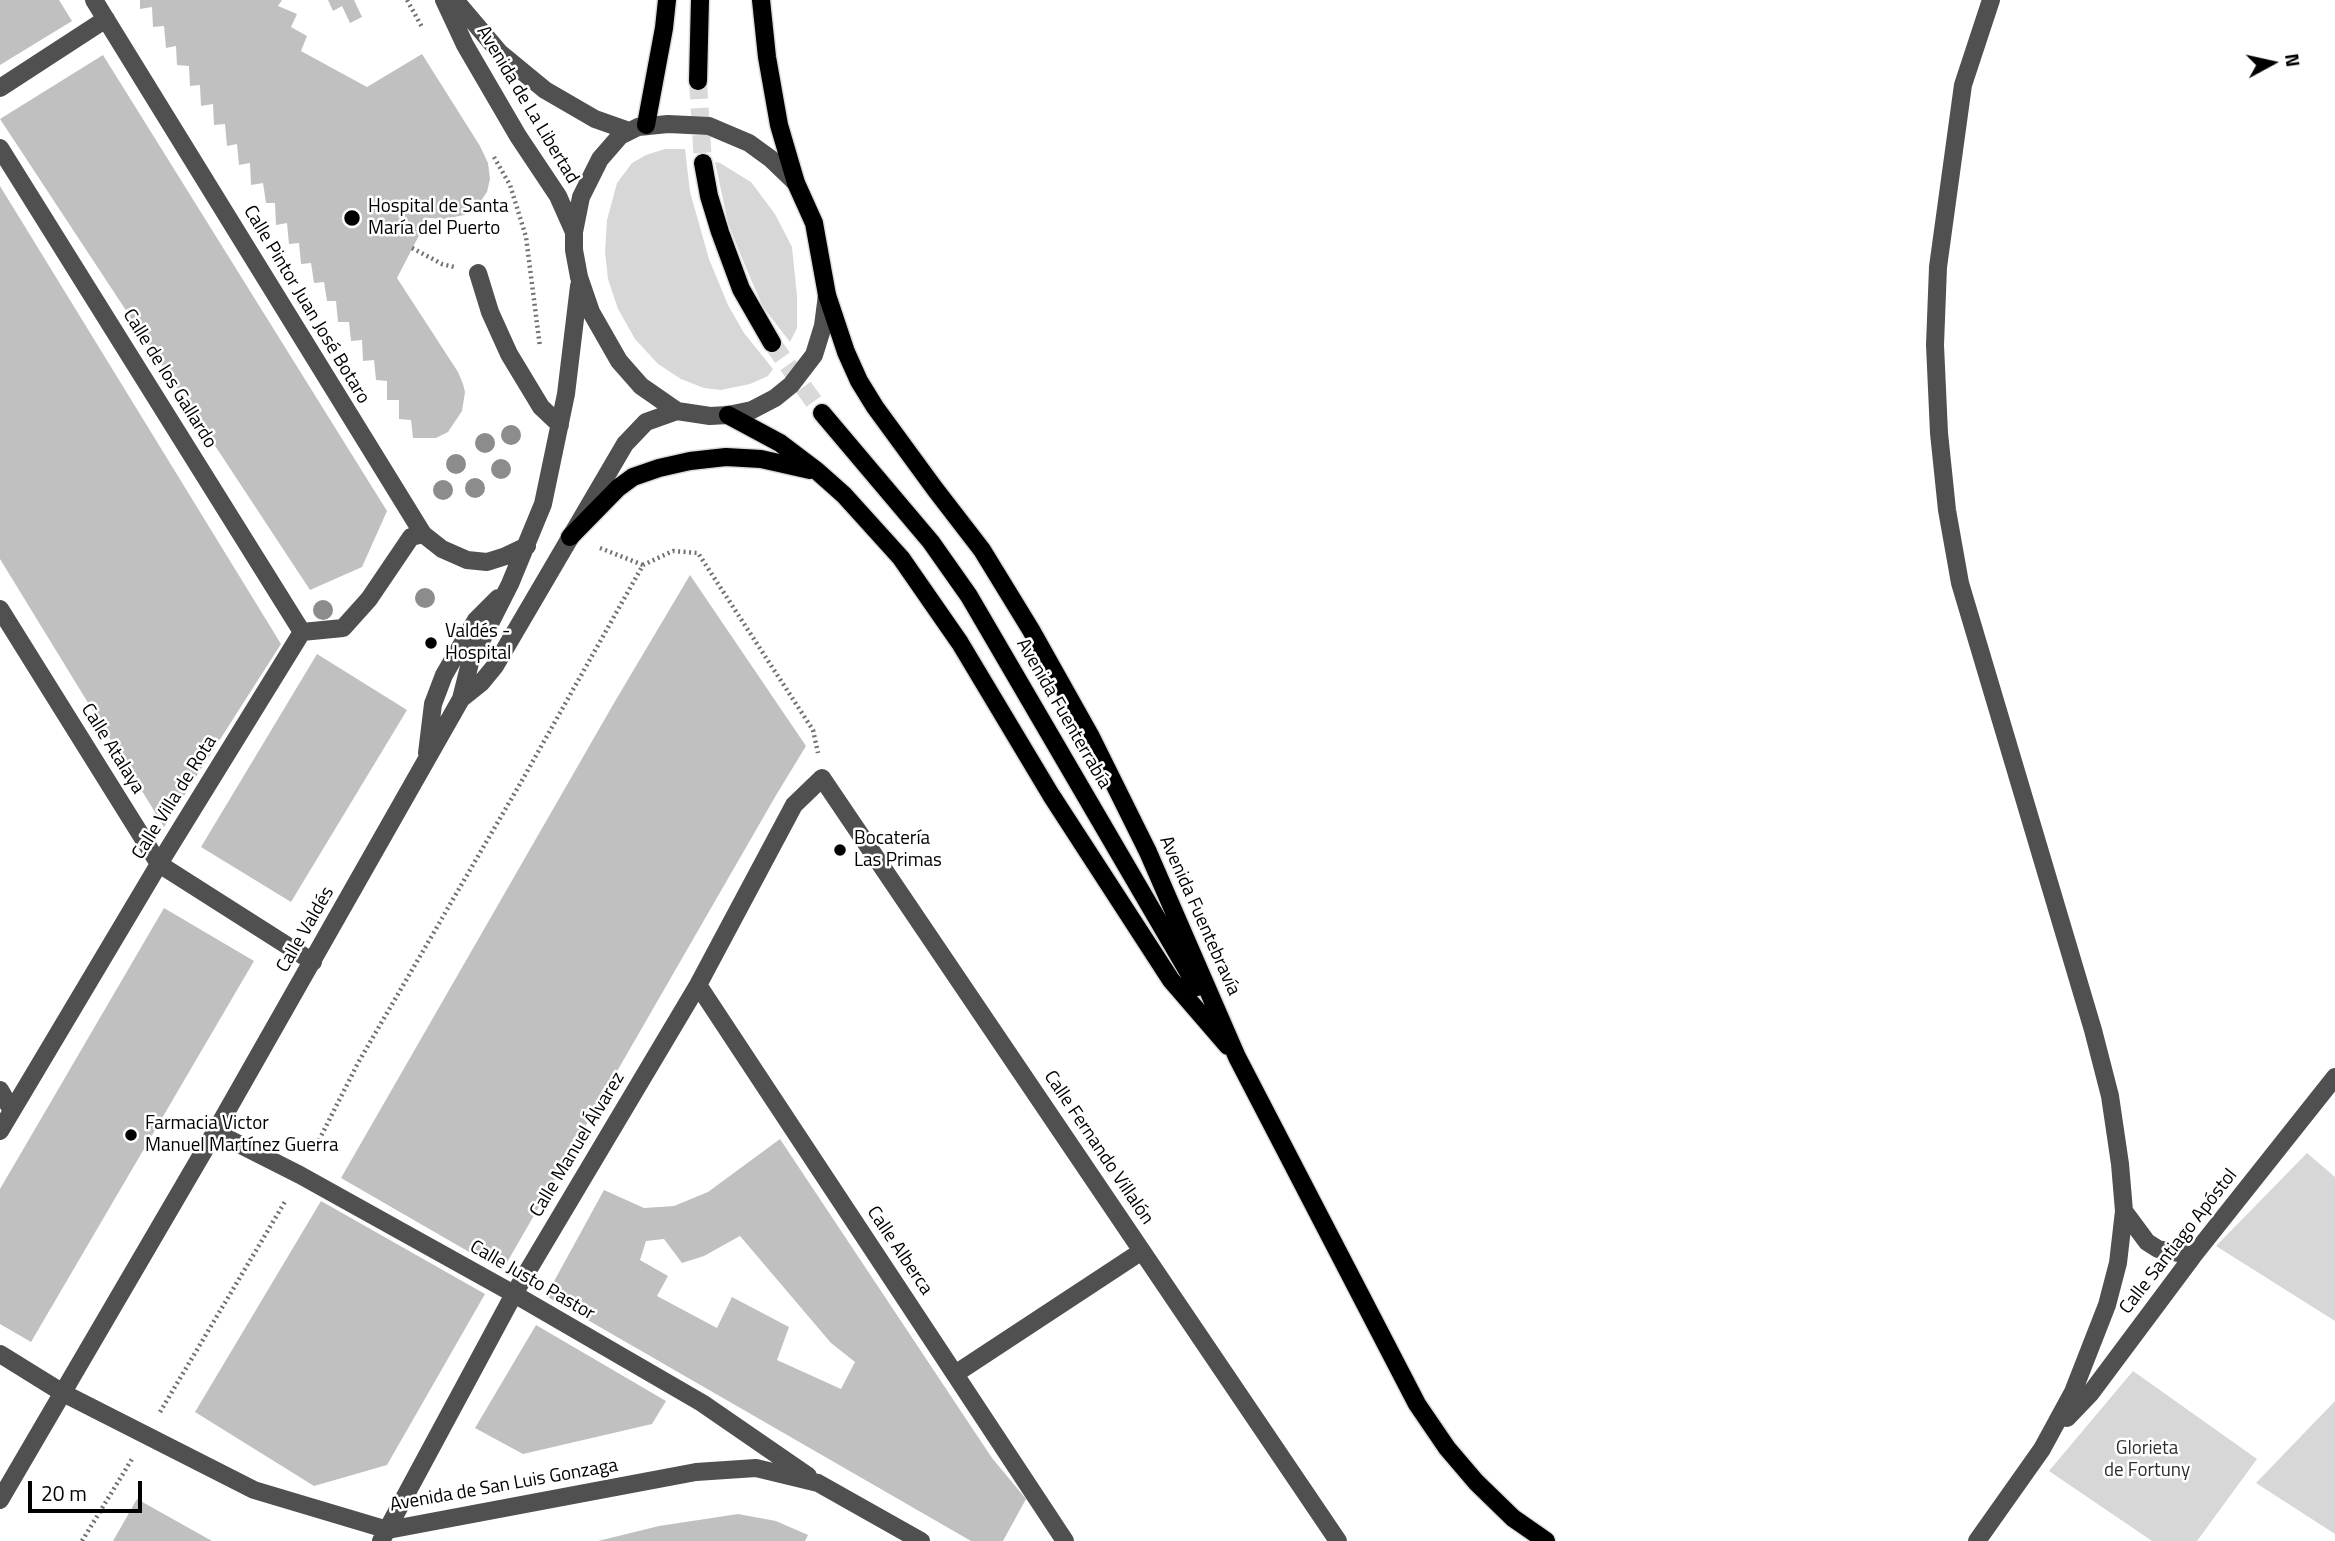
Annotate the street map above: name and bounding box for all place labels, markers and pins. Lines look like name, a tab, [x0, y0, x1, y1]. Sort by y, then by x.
place label: Hospital de Santa María del Puerto	[368, 196, 509, 240]
marker: Hospital de Santa María del Puerto	[342, 208, 362, 228]
place label: Valdés - Hospital	[445, 621, 511, 665]
marker: Valdés - Hospital	[423, 635, 439, 651]
place label: Bocatería Las Primas	[854, 828, 942, 872]
marker: Bocatería Las Primas	[832, 842, 848, 858]
place label: Farmacia Victor Manuel Martínez Guerra	[145, 1113, 338, 1157]
marker: Farmacia Victor Manuel Martínez Guerra	[123, 1127, 139, 1143]

